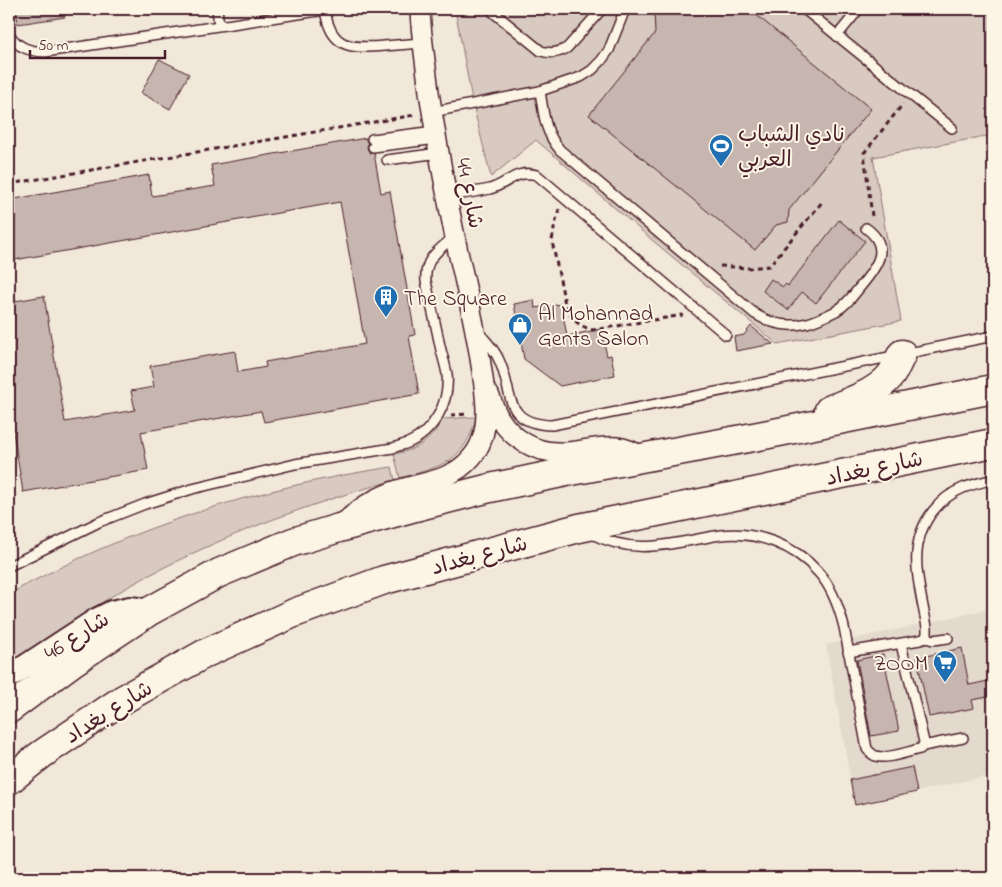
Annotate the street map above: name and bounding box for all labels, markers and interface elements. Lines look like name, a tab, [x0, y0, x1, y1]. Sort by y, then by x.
scale bar	[30, 28, 165, 60]
text: 50 m	[38, 35, 69, 57]
place label: نادي الشباب العربي	[738, 120, 845, 178]
sports icon: نادي الشباب العربي	[708, 133, 734, 167]
street label: شارع 44	[446, 156, 491, 232]
building icon: The Square	[373, 284, 399, 318]
place label: The Square	[404, 284, 507, 316]
place label: Al Mohannad Gents Salon	[538, 299, 653, 356]
shop icon: Al Mohannad Gents Salon	[507, 312, 533, 346]
street label: شارع بغداد	[823, 444, 926, 496]
street label: شارع بغداد	[428, 529, 531, 585]
street label: شارع 46	[39, 605, 117, 670]
place label: ZOOM	[874, 649, 928, 681]
supermarket icon: ZOOM	[932, 649, 958, 683]
street label: شارع بغداد	[59, 674, 160, 753]

